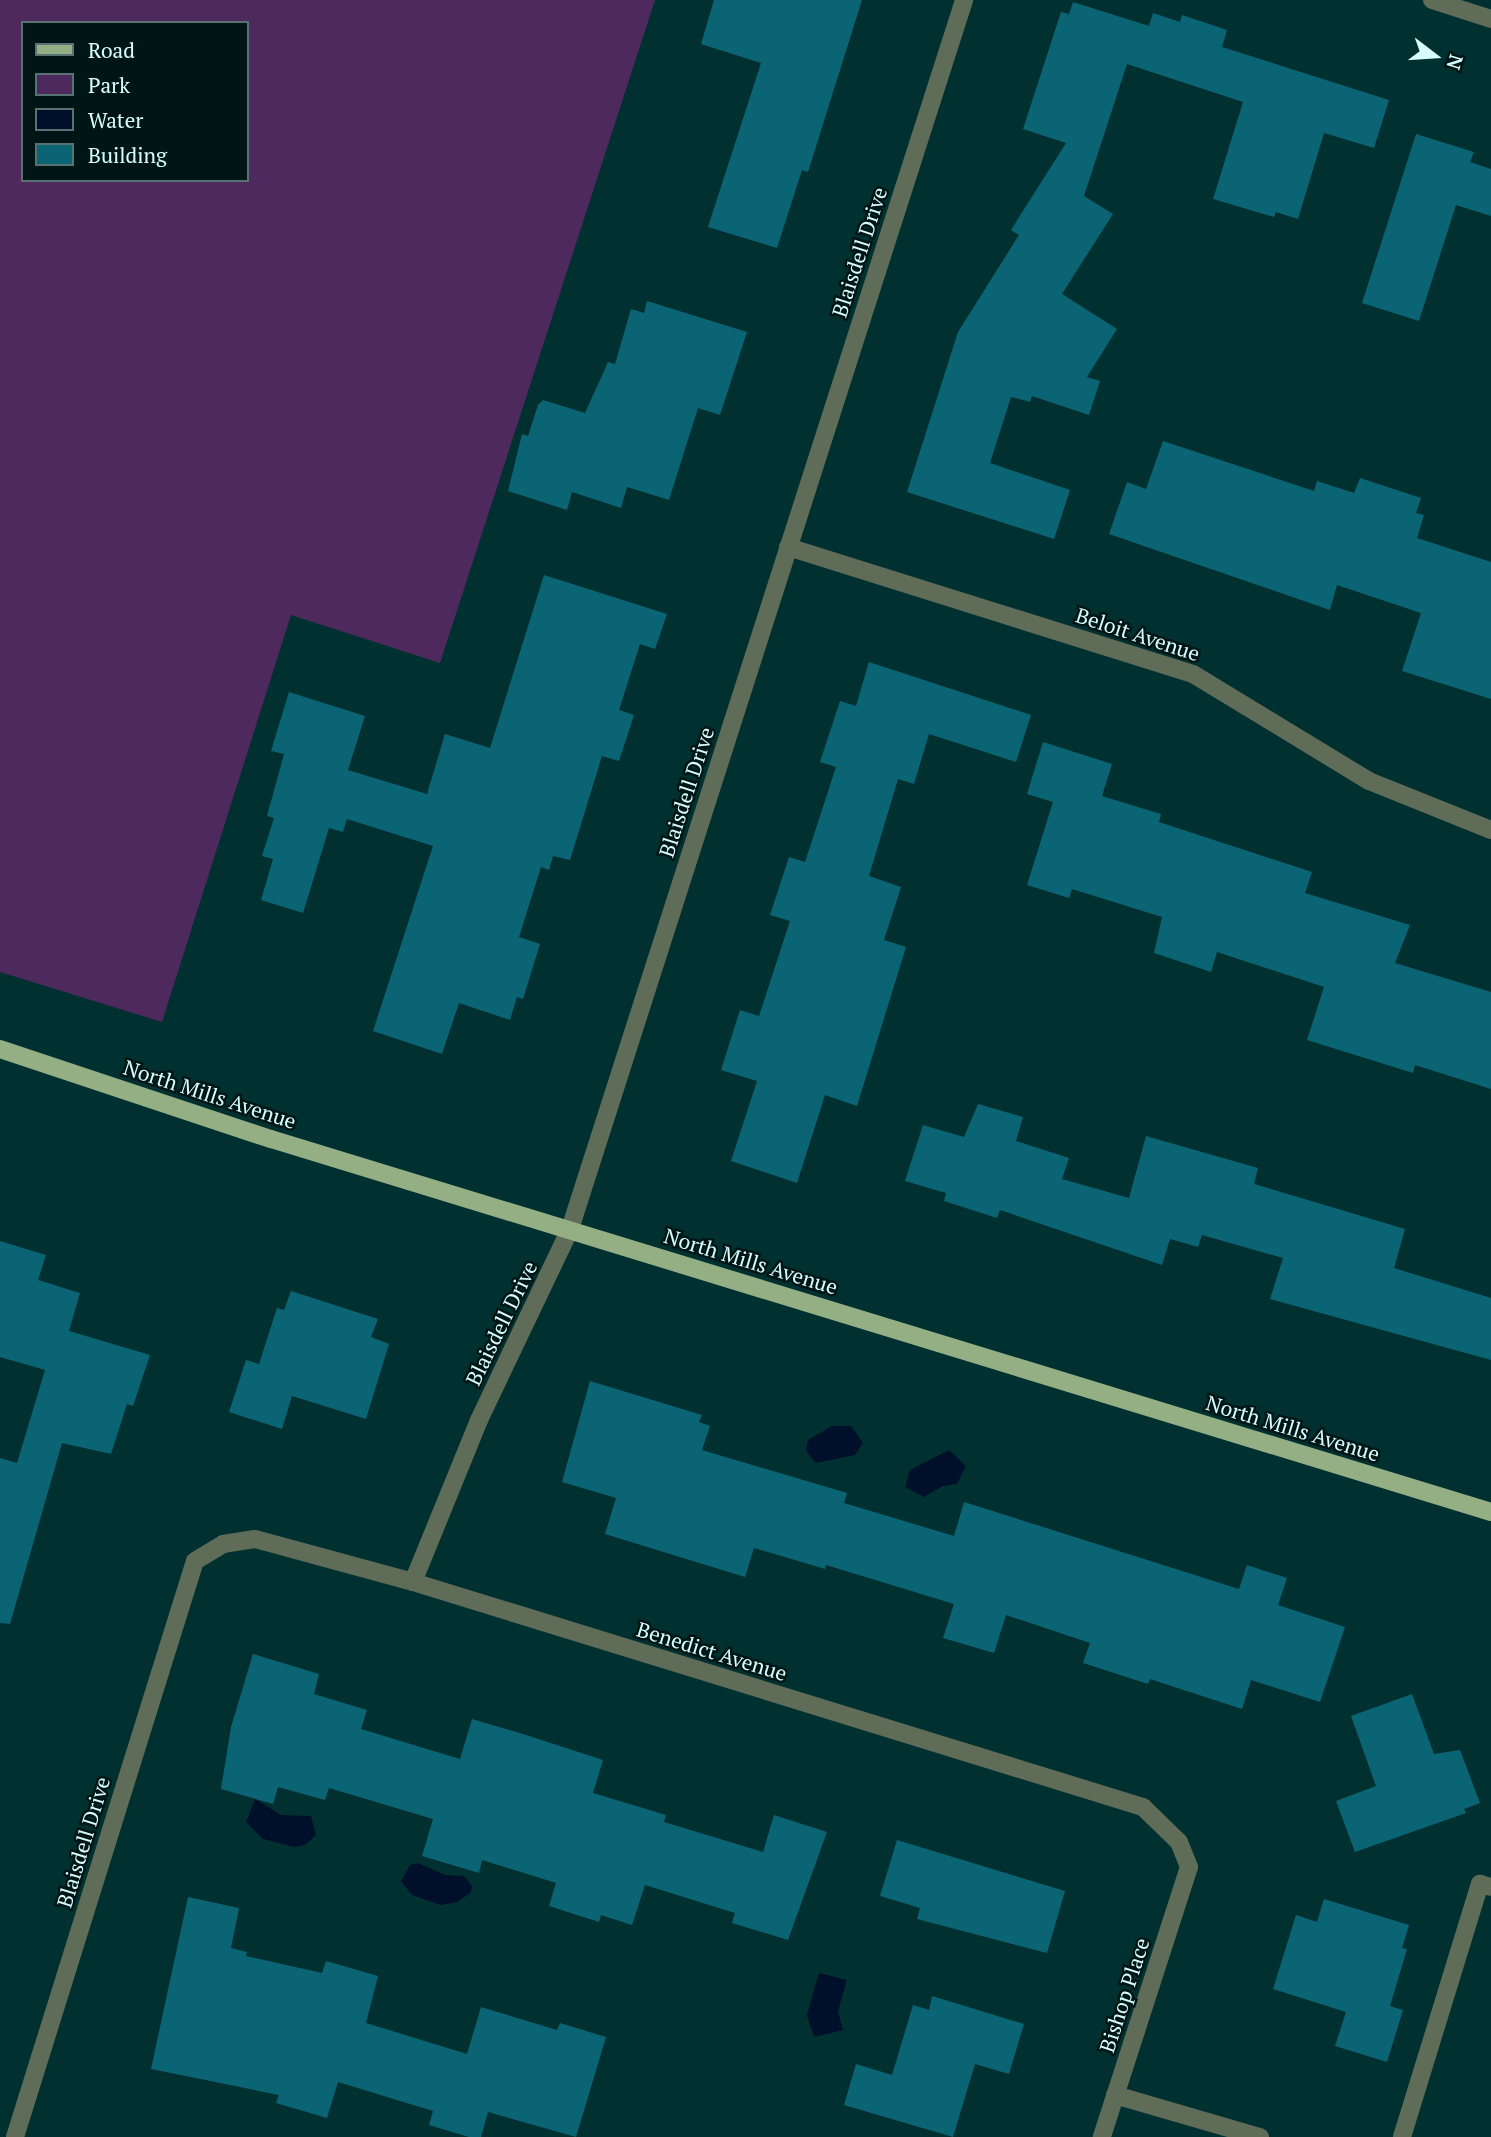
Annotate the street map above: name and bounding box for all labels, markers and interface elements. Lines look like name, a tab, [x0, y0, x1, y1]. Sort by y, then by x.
legend	[21, 21, 248, 182]
north arrow	[1400, 21, 1470, 91]
text: Road	[88, 36, 135, 64]
text: N	[1442, 52, 1470, 73]
text: Park	[88, 71, 130, 99]
text: Water	[88, 106, 143, 134]
text: Building	[88, 141, 167, 169]
street label: Blaisdell Drive	[826, 184, 892, 320]
street label: Beloit Avenue	[1073, 602, 1203, 666]
street label: Blaisdell Drive	[653, 724, 719, 860]
street label: North Mills Avenue	[120, 1054, 300, 1134]
street label: North Mills Avenue	[661, 1223, 841, 1299]
street label: Blaisdell Drive	[460, 1257, 542, 1389]
street label: North Mills Avenue	[1203, 1390, 1383, 1466]
street label: Benedict Avenue	[634, 1616, 790, 1686]
street label: Blaisdell Drive	[51, 1774, 115, 1910]
street label: Bishop Place	[1094, 1935, 1154, 2055]

